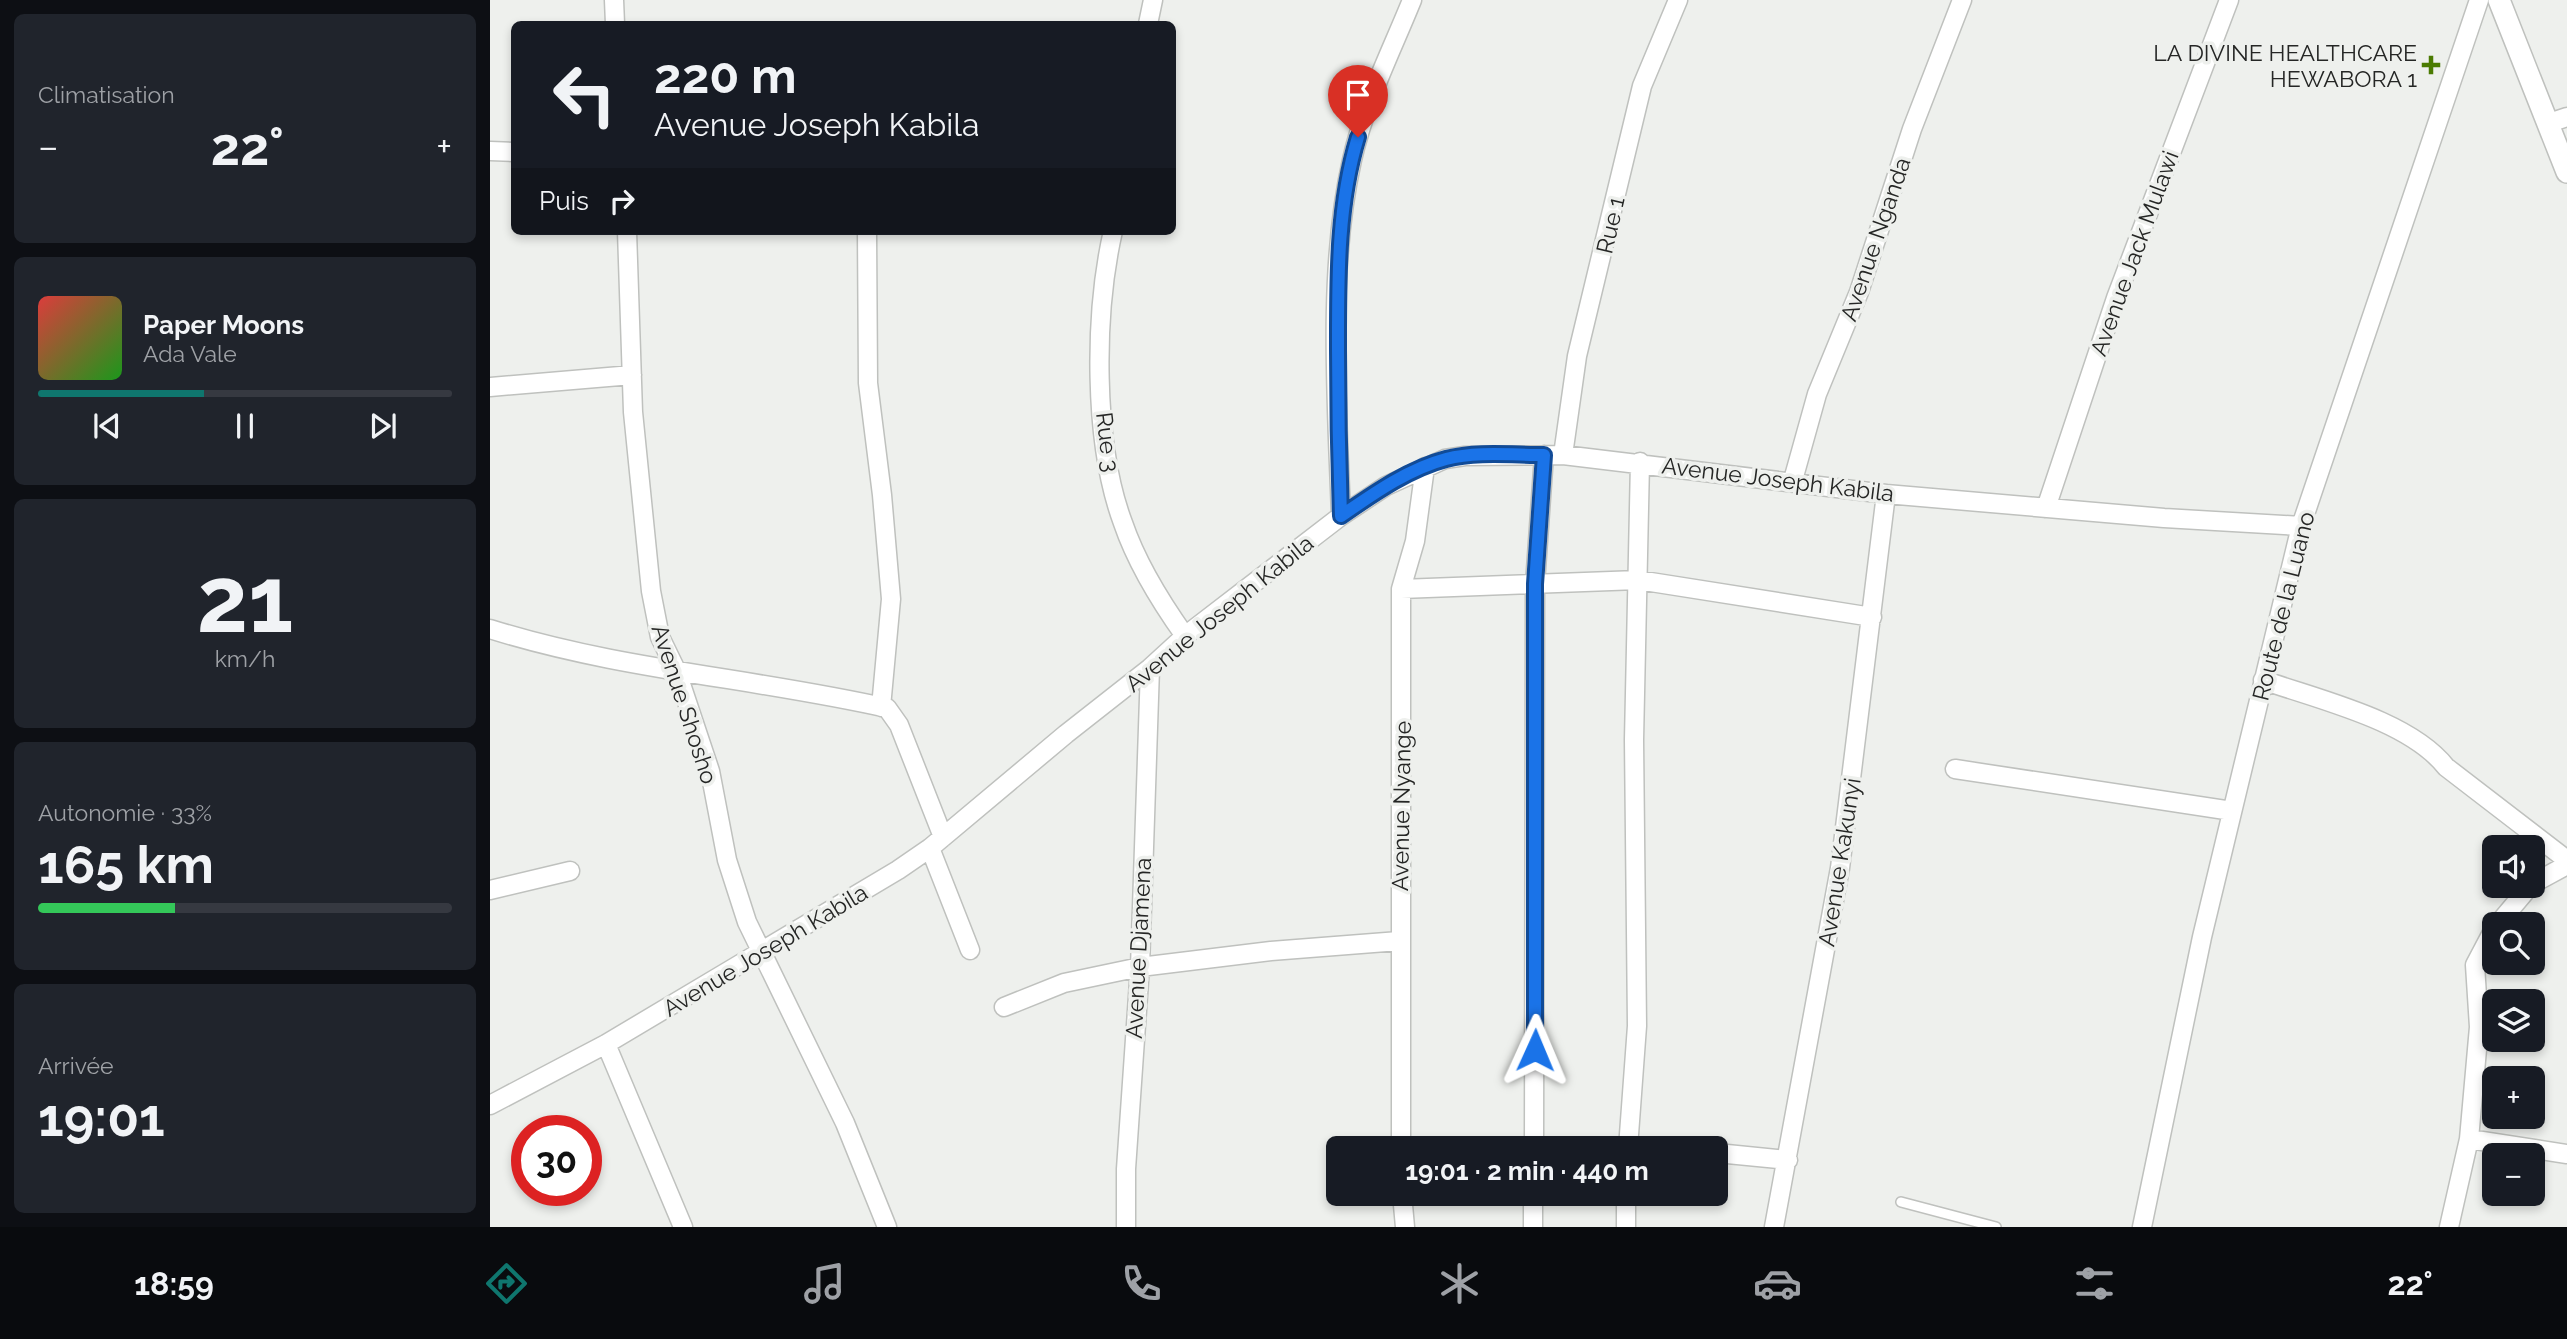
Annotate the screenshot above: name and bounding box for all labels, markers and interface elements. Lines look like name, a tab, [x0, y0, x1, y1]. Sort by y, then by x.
place label: LA DIVINE HEALTHCARE HEWABORA 1	[2153, 39, 2417, 92]
text: 220 m	[654, 47, 797, 104]
icon: left	[539, 49, 630, 140]
marker: LA DIVINE HEALTHCARE HEWABORA 1	[2423, 57, 2439, 73]
pin	[1328, 65, 1388, 137]
icon: arrive	[1339, 76, 1377, 114]
text: Climatisation	[38, 81, 175, 108]
text: Avenue Joseph Kabila	[654, 106, 979, 143]
text: 22°	[211, 116, 284, 177]
text: −	[38, 124, 58, 169]
text: +	[436, 124, 452, 169]
street label: Avenue Jack Mulawi	[2084, 147, 2184, 359]
street label: Avenue Nganda	[1834, 154, 1916, 324]
icon: right	[603, 182, 641, 220]
text: Puis	[539, 186, 589, 216]
street label: Rue 1	[1590, 194, 1630, 256]
text: Paper Moons	[143, 310, 304, 340]
text: Ada Vale	[143, 340, 237, 367]
icon: previous	[88, 407, 126, 445]
icon: pause	[226, 407, 264, 445]
icon: next	[364, 407, 402, 445]
street label: Rue 3	[1091, 411, 1125, 473]
street label: Avenue Joseph Kabila	[1660, 451, 1896, 507]
street label: Route de la Luano	[2246, 509, 2320, 703]
street label: Avenue Joseph Kabila	[1120, 529, 1318, 697]
text: 21	[197, 546, 293, 653]
street label: Avenue Shosho	[647, 621, 723, 787]
text: km/h	[215, 645, 275, 672]
street label: Avenue Nyange	[1386, 721, 1416, 891]
street label: Avenue Kakunyi	[1812, 776, 1866, 948]
text: Autonomie · 33%	[38, 799, 212, 826]
text: 165 km	[38, 834, 214, 895]
map controls	[2482, 835, 2545, 1206]
button: sound	[2482, 835, 2545, 898]
street label: Avenue Djamena	[1120, 857, 1156, 1039]
street label: Avenue Joseph Kabila	[658, 878, 872, 1022]
button: search	[2482, 912, 2545, 975]
button: layers	[2482, 989, 2545, 1052]
position arrow	[1498, 1013, 1572, 1087]
text: Arrivée	[38, 1052, 114, 1079]
button: +	[2482, 1066, 2545, 1129]
text: 19:01	[38, 1087, 165, 1148]
speed limit sign: 30	[511, 1115, 602, 1206]
button: −	[2482, 1143, 2545, 1206]
text: 19:01 · 2 min · 440 m	[1405, 1156, 1649, 1186]
icon: directions	[482, 1259, 531, 1308]
icon: music	[800, 1259, 849, 1308]
icon: phone	[1117, 1259, 1166, 1308]
icon: climate	[1435, 1259, 1484, 1308]
icon: car	[1753, 1259, 1802, 1308]
icon: filters	[2070, 1259, 2119, 1308]
text: 18:59	[134, 1265, 214, 1302]
text: 22°	[2388, 1265, 2433, 1302]

